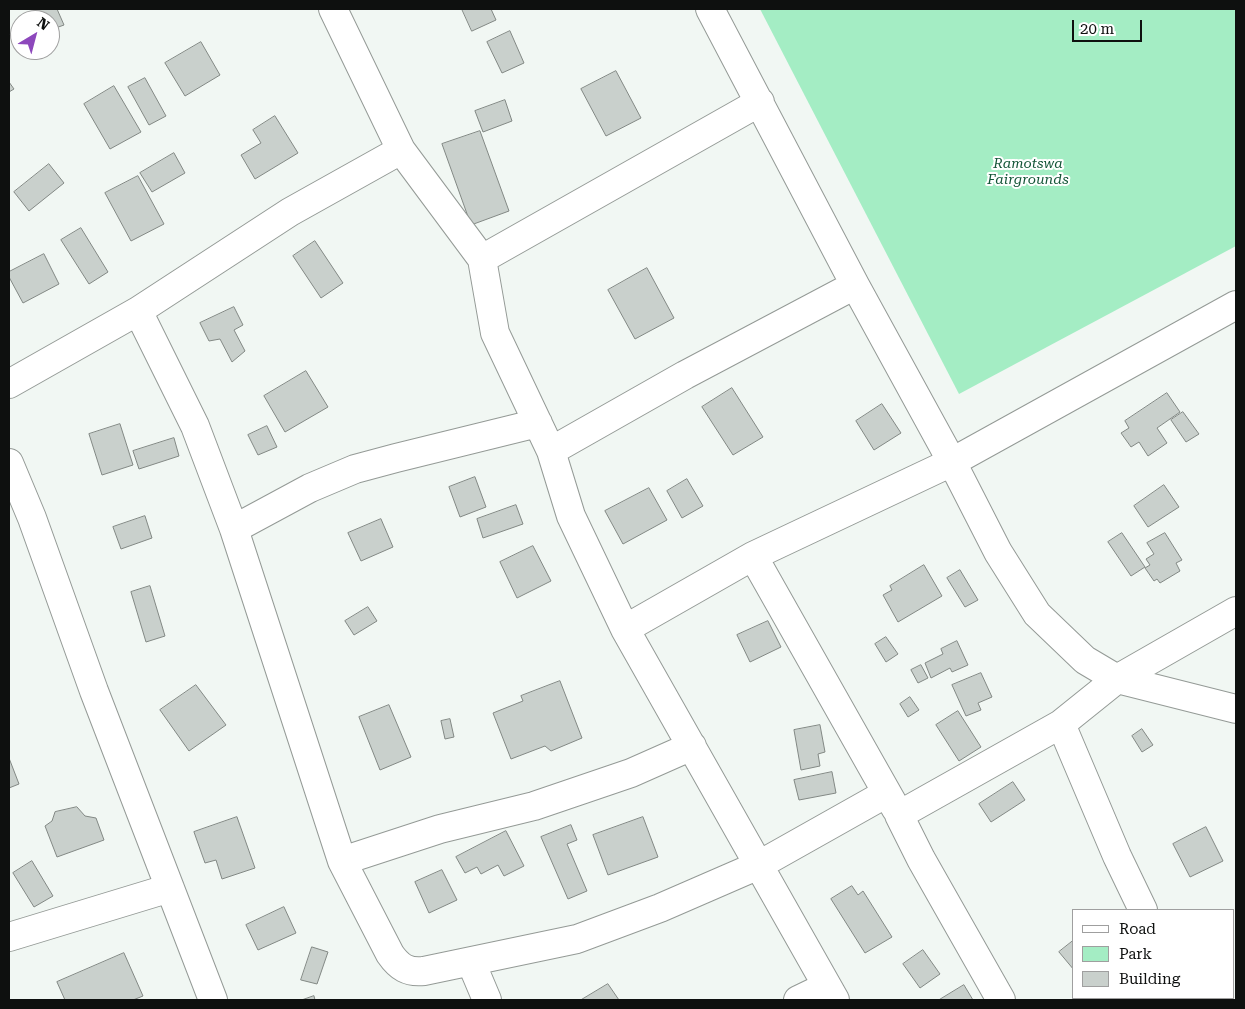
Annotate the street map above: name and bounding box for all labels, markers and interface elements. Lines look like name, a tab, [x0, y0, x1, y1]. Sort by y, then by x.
north arrow	[10, 10, 60, 60]
scale bar	[1075, 10, 1145, 42]
text: N	[34, 14, 53, 33]
text: 20 m	[1080, 20, 1114, 38]
park label: Ramotswa Fairgrounds	[987, 156, 1069, 188]
legend	[1072, 909, 1235, 999]
text: Road	[1119, 920, 1156, 938]
text: Park	[1119, 945, 1152, 963]
text: Building	[1119, 970, 1180, 988]

